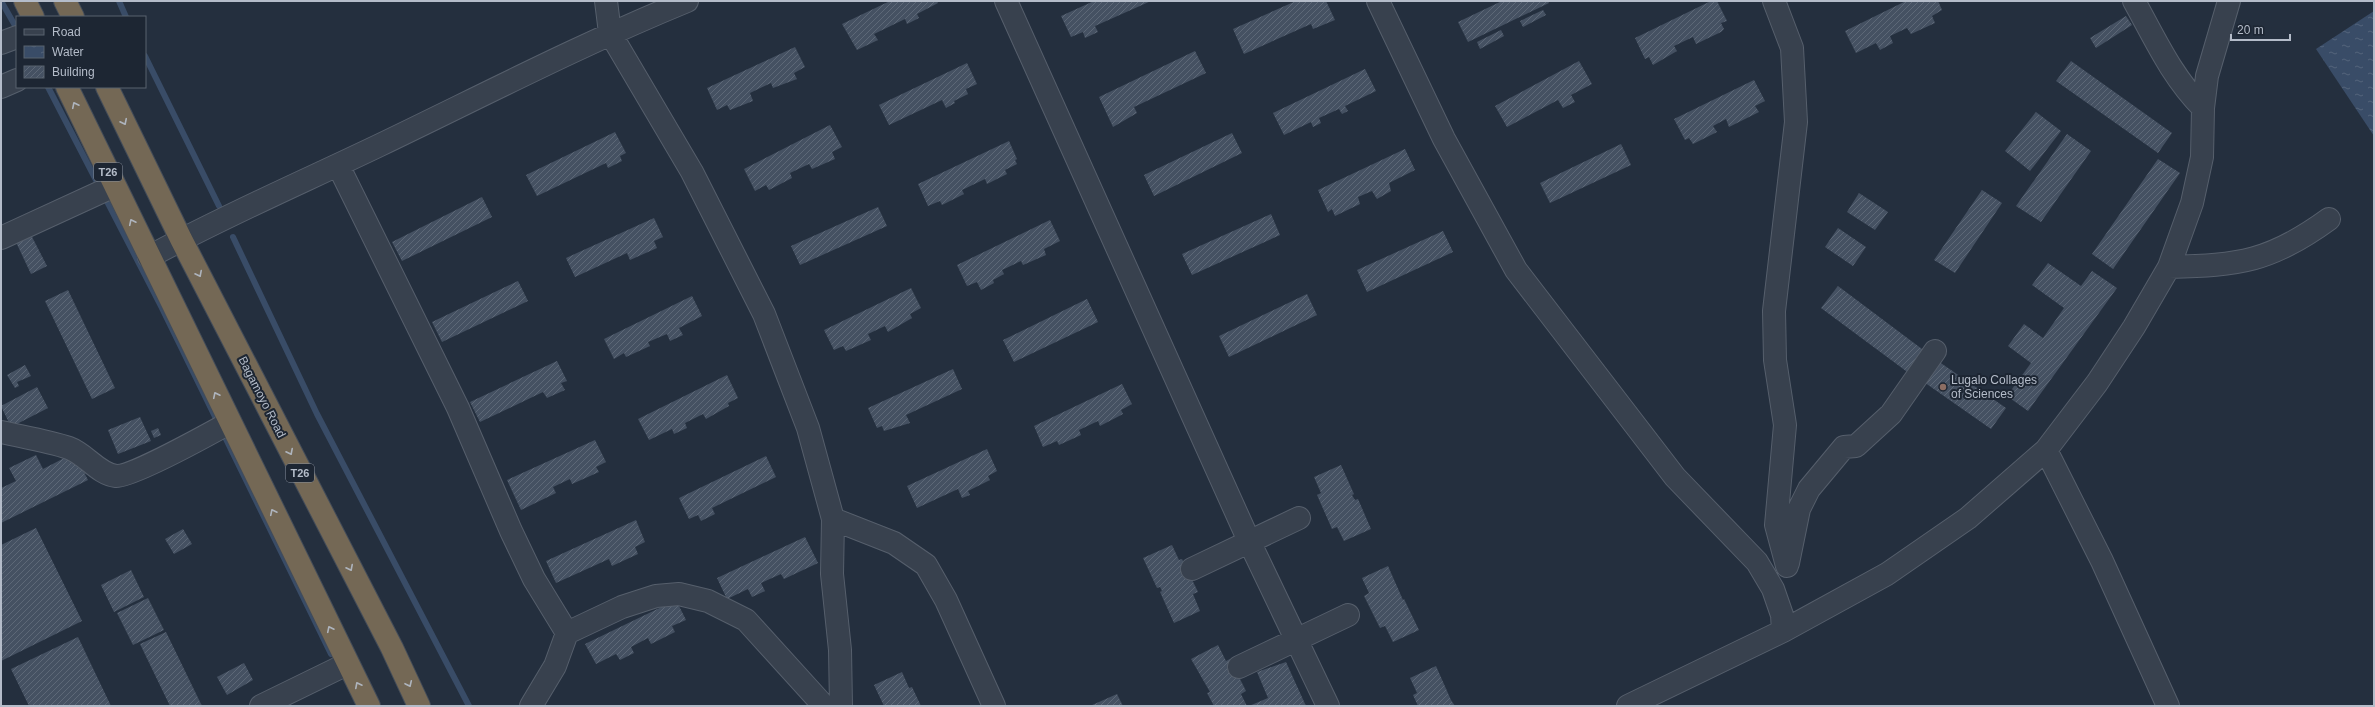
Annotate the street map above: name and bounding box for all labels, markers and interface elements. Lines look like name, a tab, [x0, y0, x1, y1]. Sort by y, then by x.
legend	[16, 16, 146, 88]
scale bar	[2231, 16, 2290, 42]
text: 20 m	[2237, 23, 2264, 37]
text: Road	[52, 25, 81, 39]
text: Water	[52, 45, 84, 59]
text: Building	[52, 65, 95, 79]
one-way arrow	[72, 102, 80, 110]
one-way arrow	[119, 118, 127, 125]
road number: T26	[94, 163, 122, 181]
one-way arrow	[129, 219, 137, 227]
one-way arrow	[194, 270, 202, 277]
street label: Bagamoyo Road	[235, 354, 289, 440]
place label: Lugalo Collages of Sciences	[1951, 373, 2037, 401]
marker: Lugalo Collages of Sciences	[1938, 382, 1948, 392]
one-way arrow	[213, 392, 221, 400]
one-way arrow	[285, 448, 293, 456]
road number: T26	[286, 464, 314, 482]
one-way arrow	[270, 509, 278, 516]
one-way arrow	[345, 564, 353, 571]
one-way arrow	[327, 626, 335, 633]
one-way arrow	[404, 679, 411, 687]
one-way arrow	[355, 682, 363, 689]

